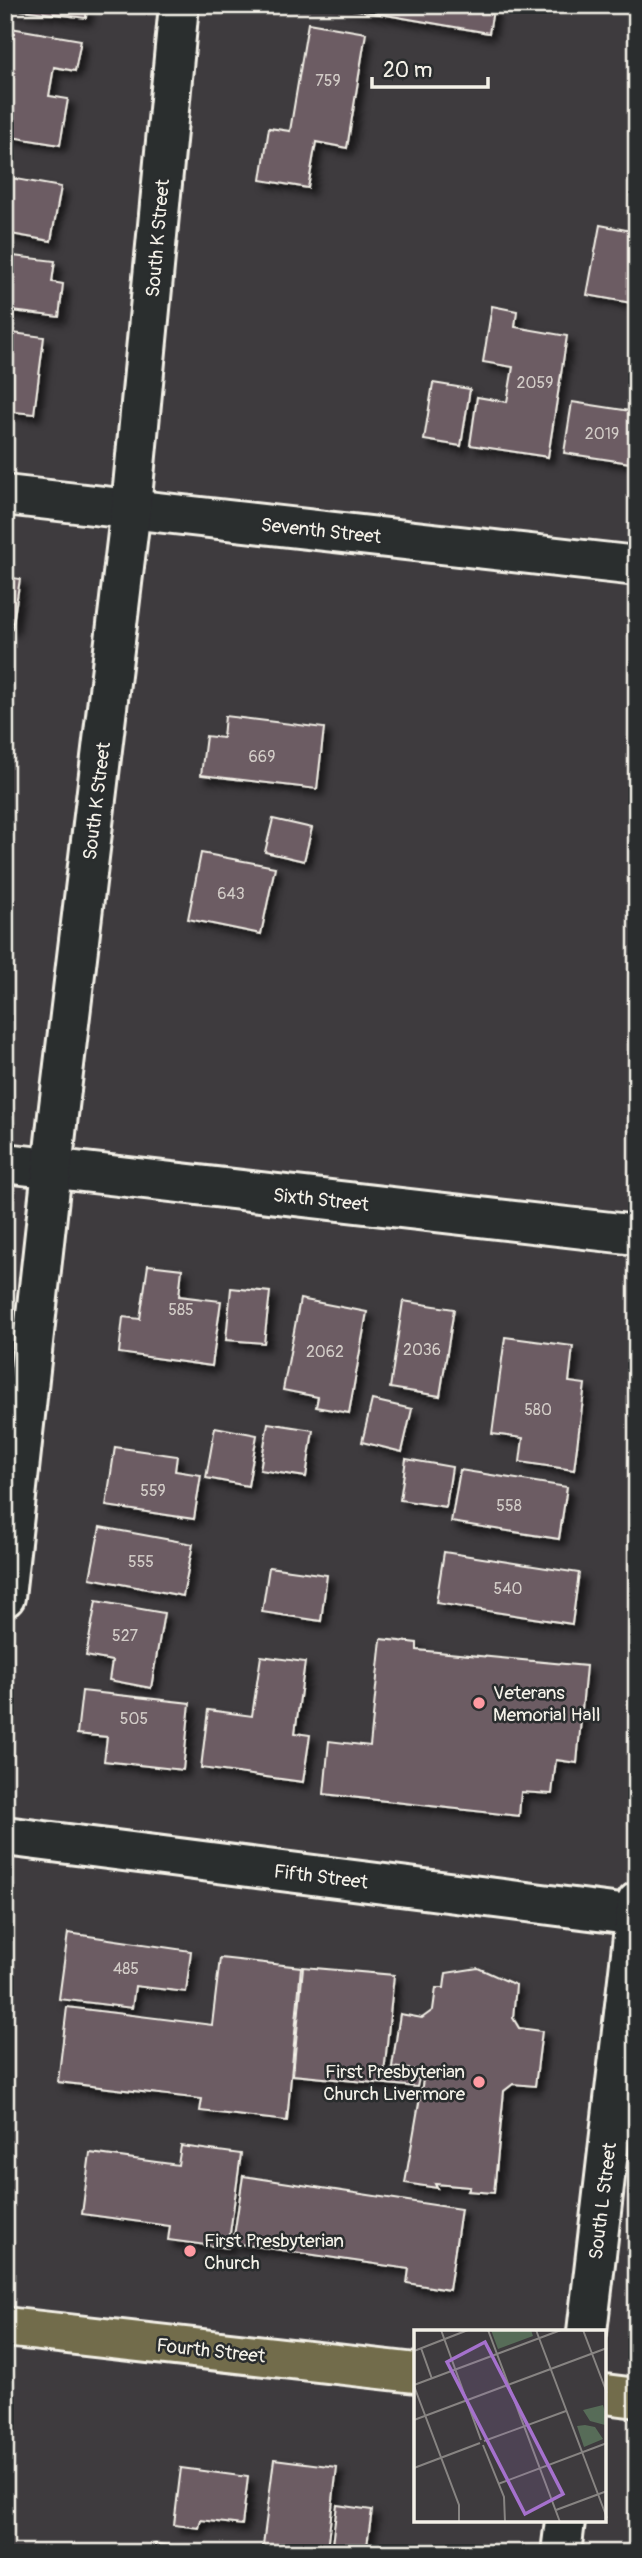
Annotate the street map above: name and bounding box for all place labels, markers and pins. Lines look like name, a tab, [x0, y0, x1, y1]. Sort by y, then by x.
place label: Veterans Memorial Hall	[493, 1681, 600, 1727]
marker: Veterans Memorial Hall	[471, 1695, 487, 1711]
place label: First Presbyterian Church Livermore	[323, 2060, 466, 2106]
marker: First Presbyterian Church Livermore	[471, 2074, 487, 2090]
place label: First Presbyterian Church	[204, 2229, 344, 2275]
marker: First Presbyterian Church	[182, 2243, 198, 2259]

